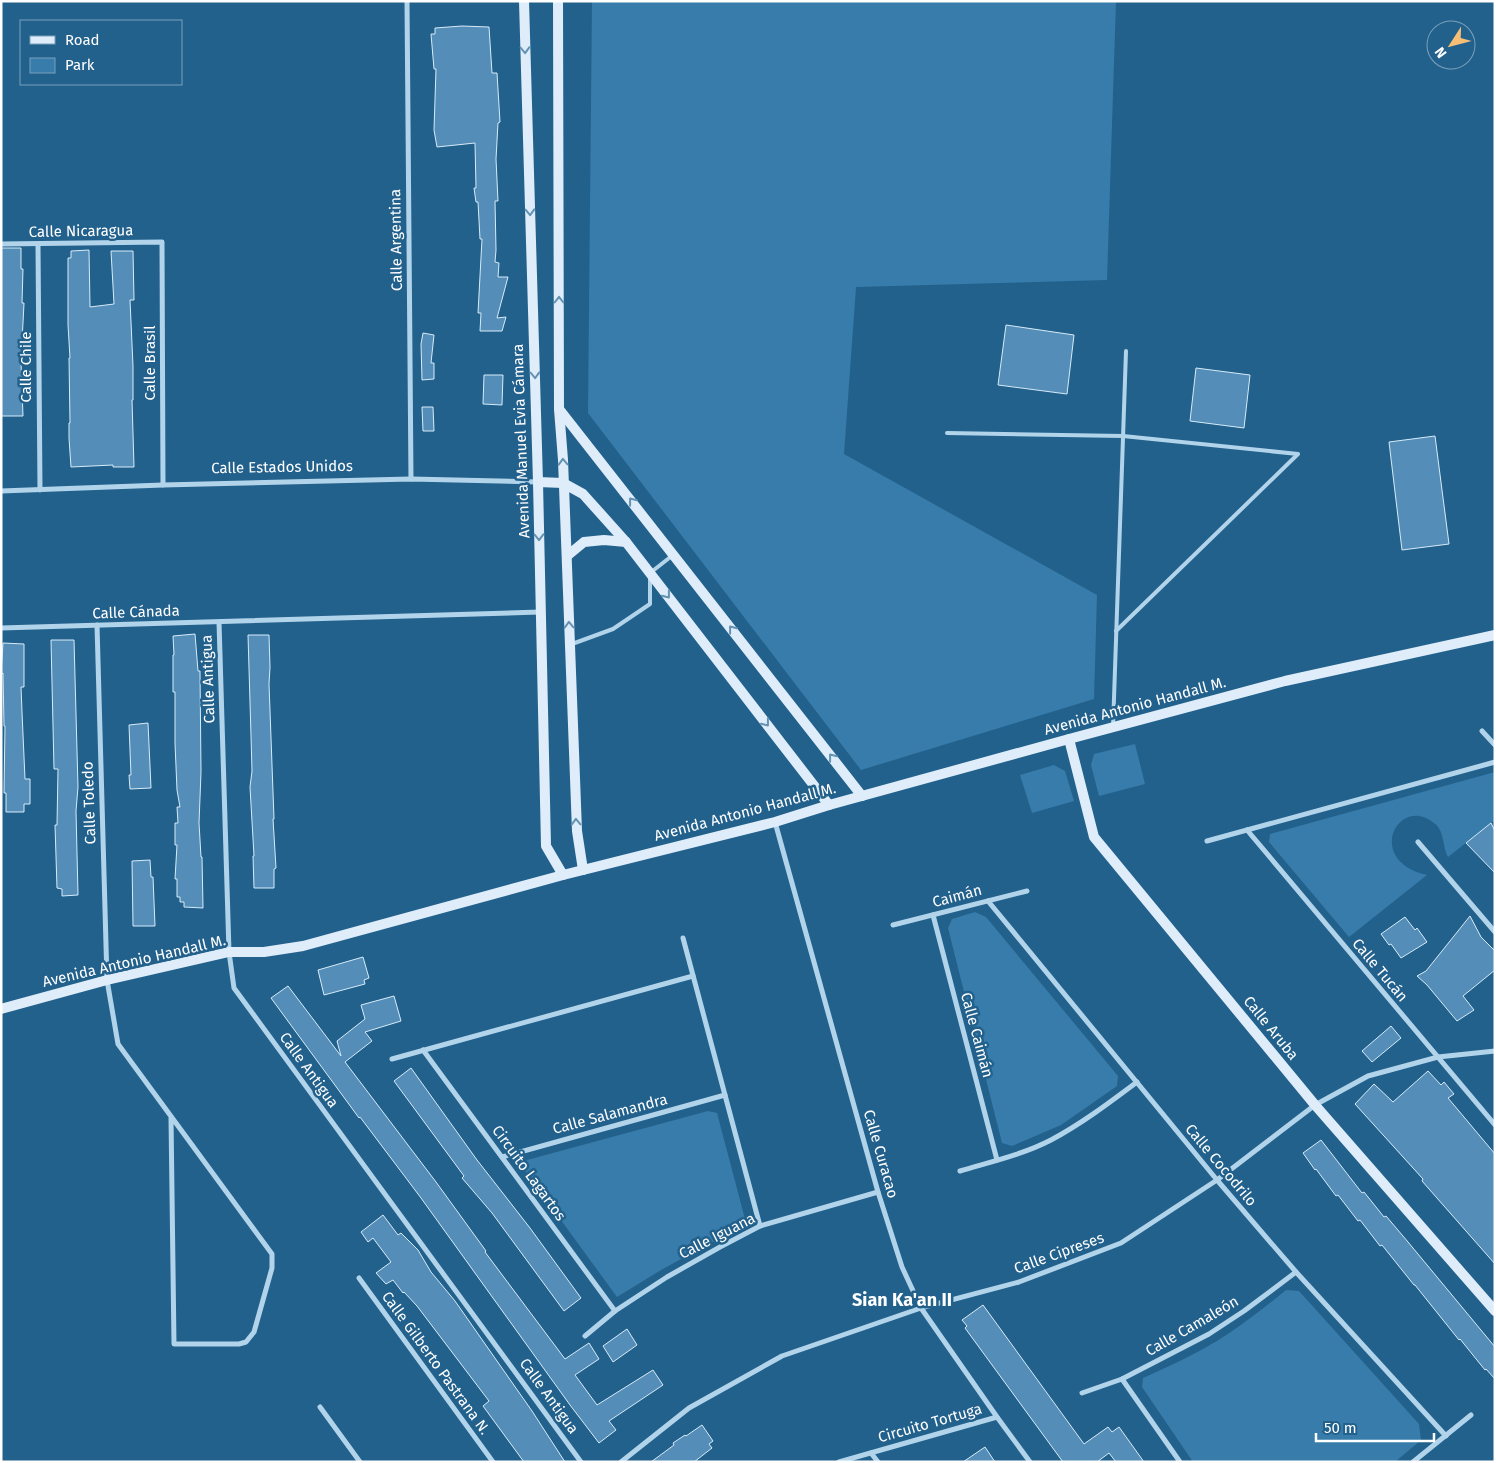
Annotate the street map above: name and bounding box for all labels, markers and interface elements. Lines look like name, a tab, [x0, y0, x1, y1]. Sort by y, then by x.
legend	[20, 20, 182, 85]
north arrow	[1426, 20, 1476, 70]
text: Road	[65, 31, 100, 49]
text: N	[1431, 44, 1450, 61]
one-way arrow	[520, 46, 530, 54]
text: Park	[65, 56, 95, 74]
street label: Calle Argentina	[386, 189, 406, 291]
one-way arrow	[525, 209, 535, 217]
street label: Calle Nicaragua	[29, 221, 133, 241]
one-way arrow	[554, 296, 564, 304]
street label: Calle Brasil	[141, 325, 159, 401]
street label: Calle Chile	[17, 332, 35, 402]
street label: Avenida Manuel Evia Cámara	[509, 344, 533, 538]
one-way arrow	[529, 371, 540, 379]
street label: Calle Estados Unidos	[211, 457, 353, 477]
one-way arrow	[558, 458, 568, 466]
one-way arrow	[628, 498, 637, 507]
one-way arrow	[534, 534, 544, 542]
one-way arrow	[661, 589, 670, 598]
street label: Calle Cánada	[92, 601, 180, 623]
one-way arrow	[564, 620, 574, 628]
one-way arrow	[728, 626, 737, 635]
street label: Calle Antigua	[197, 634, 219, 724]
street label: Avenida Antonio Handall M.	[1042, 673, 1228, 739]
one-way arrow	[760, 717, 769, 727]
one-way arrow	[829, 754, 837, 763]
street label: Calle Toledo	[79, 761, 99, 845]
street label: Avenida Antonio Handall M.	[652, 779, 838, 845]
one-way arrow	[571, 818, 582, 826]
street label: Caimán	[930, 881, 984, 911]
street label: Avenida Antonio Handall M.	[41, 931, 227, 991]
street label: Calle Tucán	[1348, 935, 1412, 1005]
street label: Calle Caimán	[957, 990, 997, 1080]
street label: Calle Aruba	[1240, 992, 1302, 1064]
street label: Calle Antigua	[276, 1029, 342, 1111]
street label: Calle Salamandra	[551, 1090, 669, 1138]
street label: Calle Curacao	[860, 1108, 902, 1200]
street label: Calle Cocodrilo	[1181, 1120, 1261, 1210]
street label: Circuito Lagartos	[488, 1122, 570, 1224]
street label: Calle Iguana	[676, 1209, 758, 1263]
street label: Calle Cipreses	[1012, 1228, 1106, 1278]
street label: Calle Gilberto Pastrana N.	[378, 1288, 494, 1438]
district label: Sian Ka'an II	[852, 1289, 952, 1311]
street label: Calle Camaleón	[1142, 1292, 1242, 1360]
street label: Calle Antigua	[516, 1355, 582, 1437]
street label: Circuito Tortuga	[876, 1400, 984, 1446]
scale bar	[1316, 1410, 1434, 1442]
text: 50 m	[1324, 1419, 1357, 1437]

